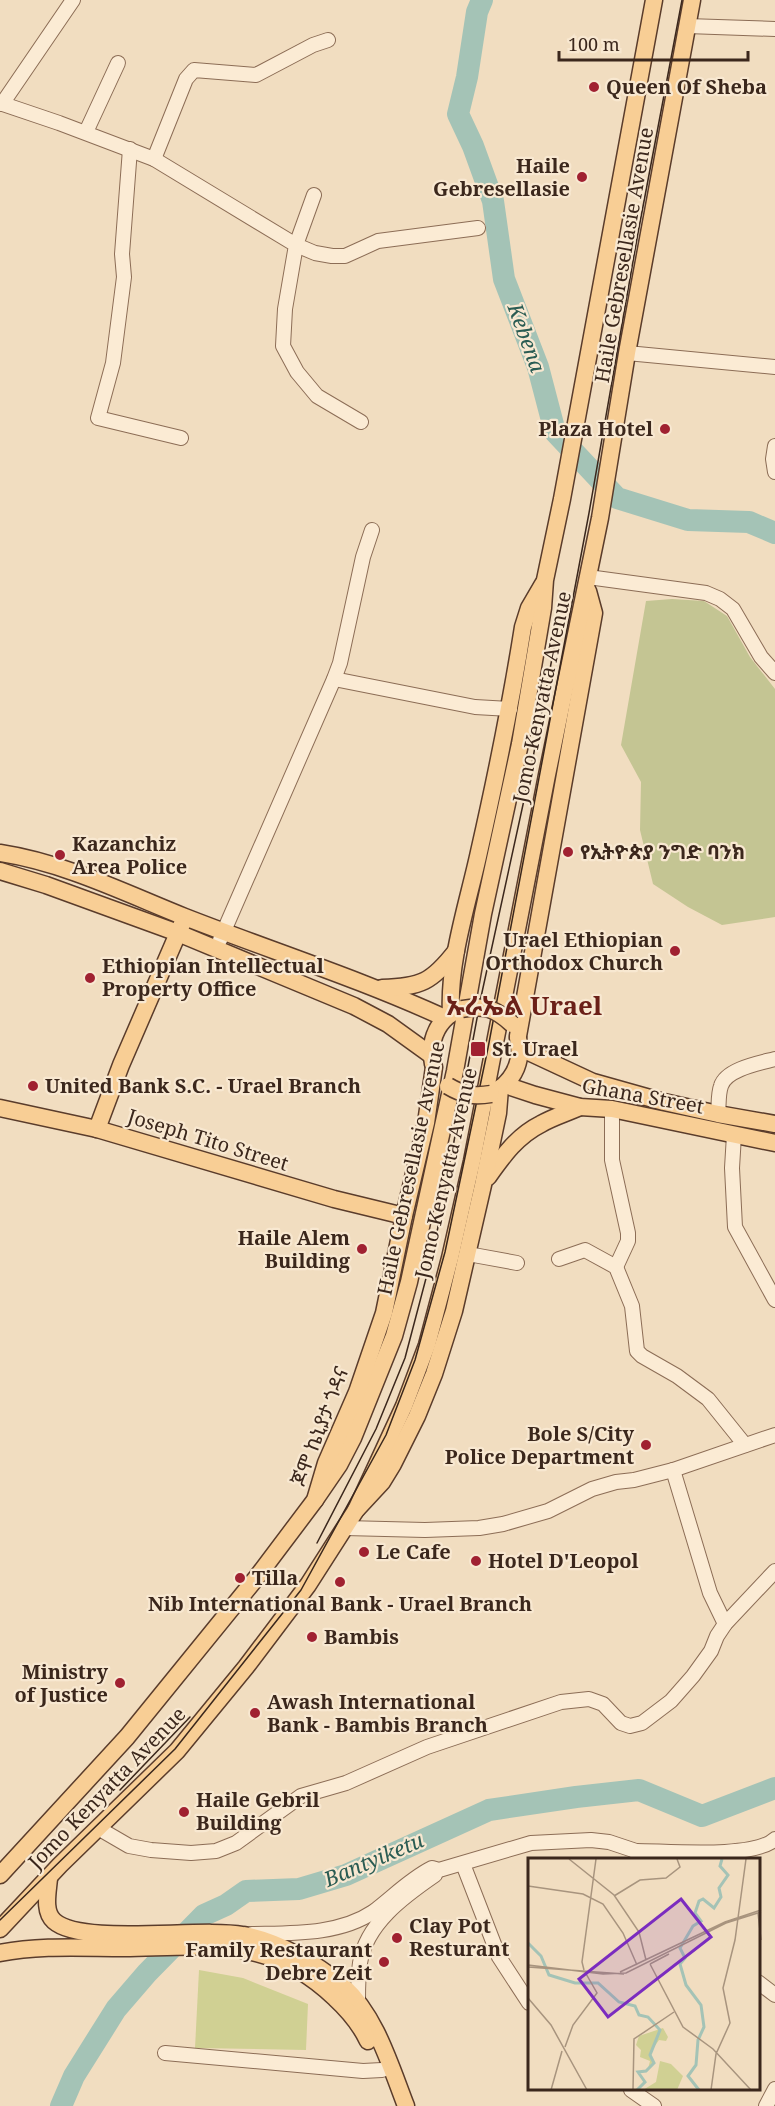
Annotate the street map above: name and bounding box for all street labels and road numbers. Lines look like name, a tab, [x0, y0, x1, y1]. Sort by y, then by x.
street label: Haile Gebresellasie Avenue	[588, 125, 659, 385]
street label: Jomo Kenyatta Avenue	[506, 589, 577, 806]
street label: Haile Gebresellasie Avenue	[370, 1038, 451, 1297]
street label: Jomo Kenyatta Avenue	[408, 1065, 483, 1282]
street label: Ghana Street	[580, 1071, 706, 1120]
street label: Joseph Tito Street	[123, 1102, 292, 1177]
street label: ጆሞ ኬኒያታ ጎዳና	[284, 1362, 355, 1489]
street label: Jomo Kenyatta Avenue	[21, 1701, 191, 1875]

